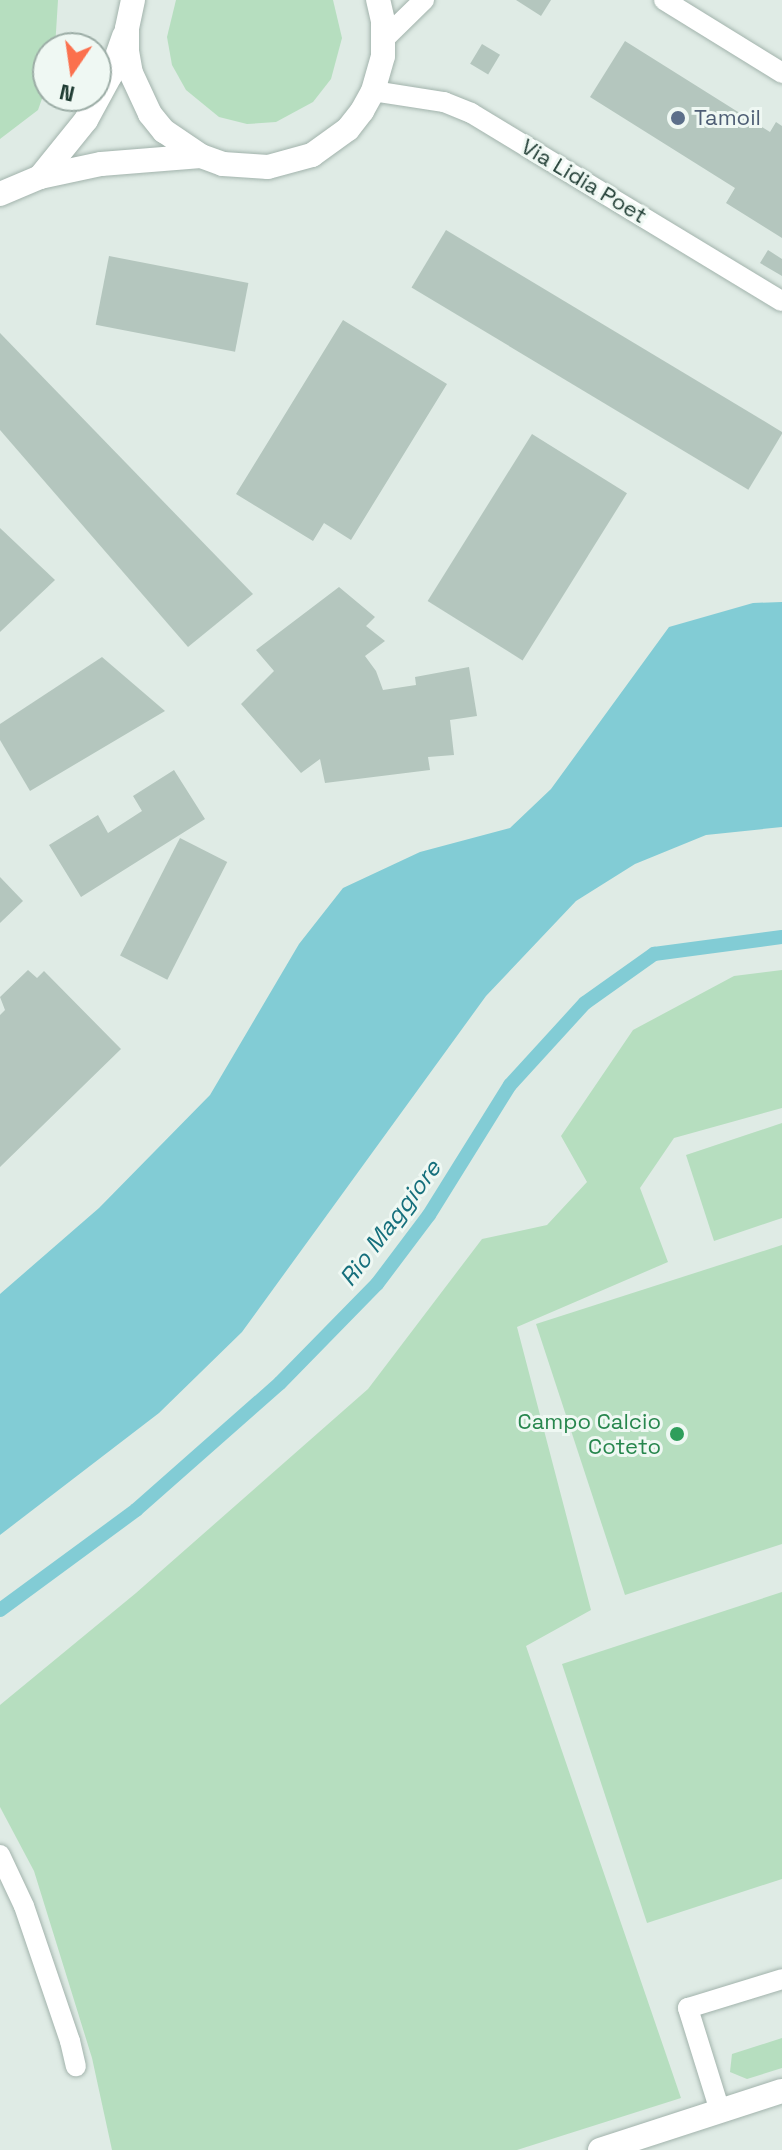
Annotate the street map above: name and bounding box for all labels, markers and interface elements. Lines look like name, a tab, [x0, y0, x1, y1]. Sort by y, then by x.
north arrow	[32, 32, 112, 112]
text: N	[57, 78, 77, 109]
place label: Tamoil	[694, 105, 761, 131]
marker: Tamoil	[669, 109, 687, 127]
street label: Via Lidia Poet	[516, 133, 652, 229]
water label: Rio Maggiore	[333, 1154, 447, 1292]
place label: Campo Calcio Coteto	[518, 1408, 661, 1460]
marker: Campo Calcio Coteto	[668, 1425, 686, 1443]

